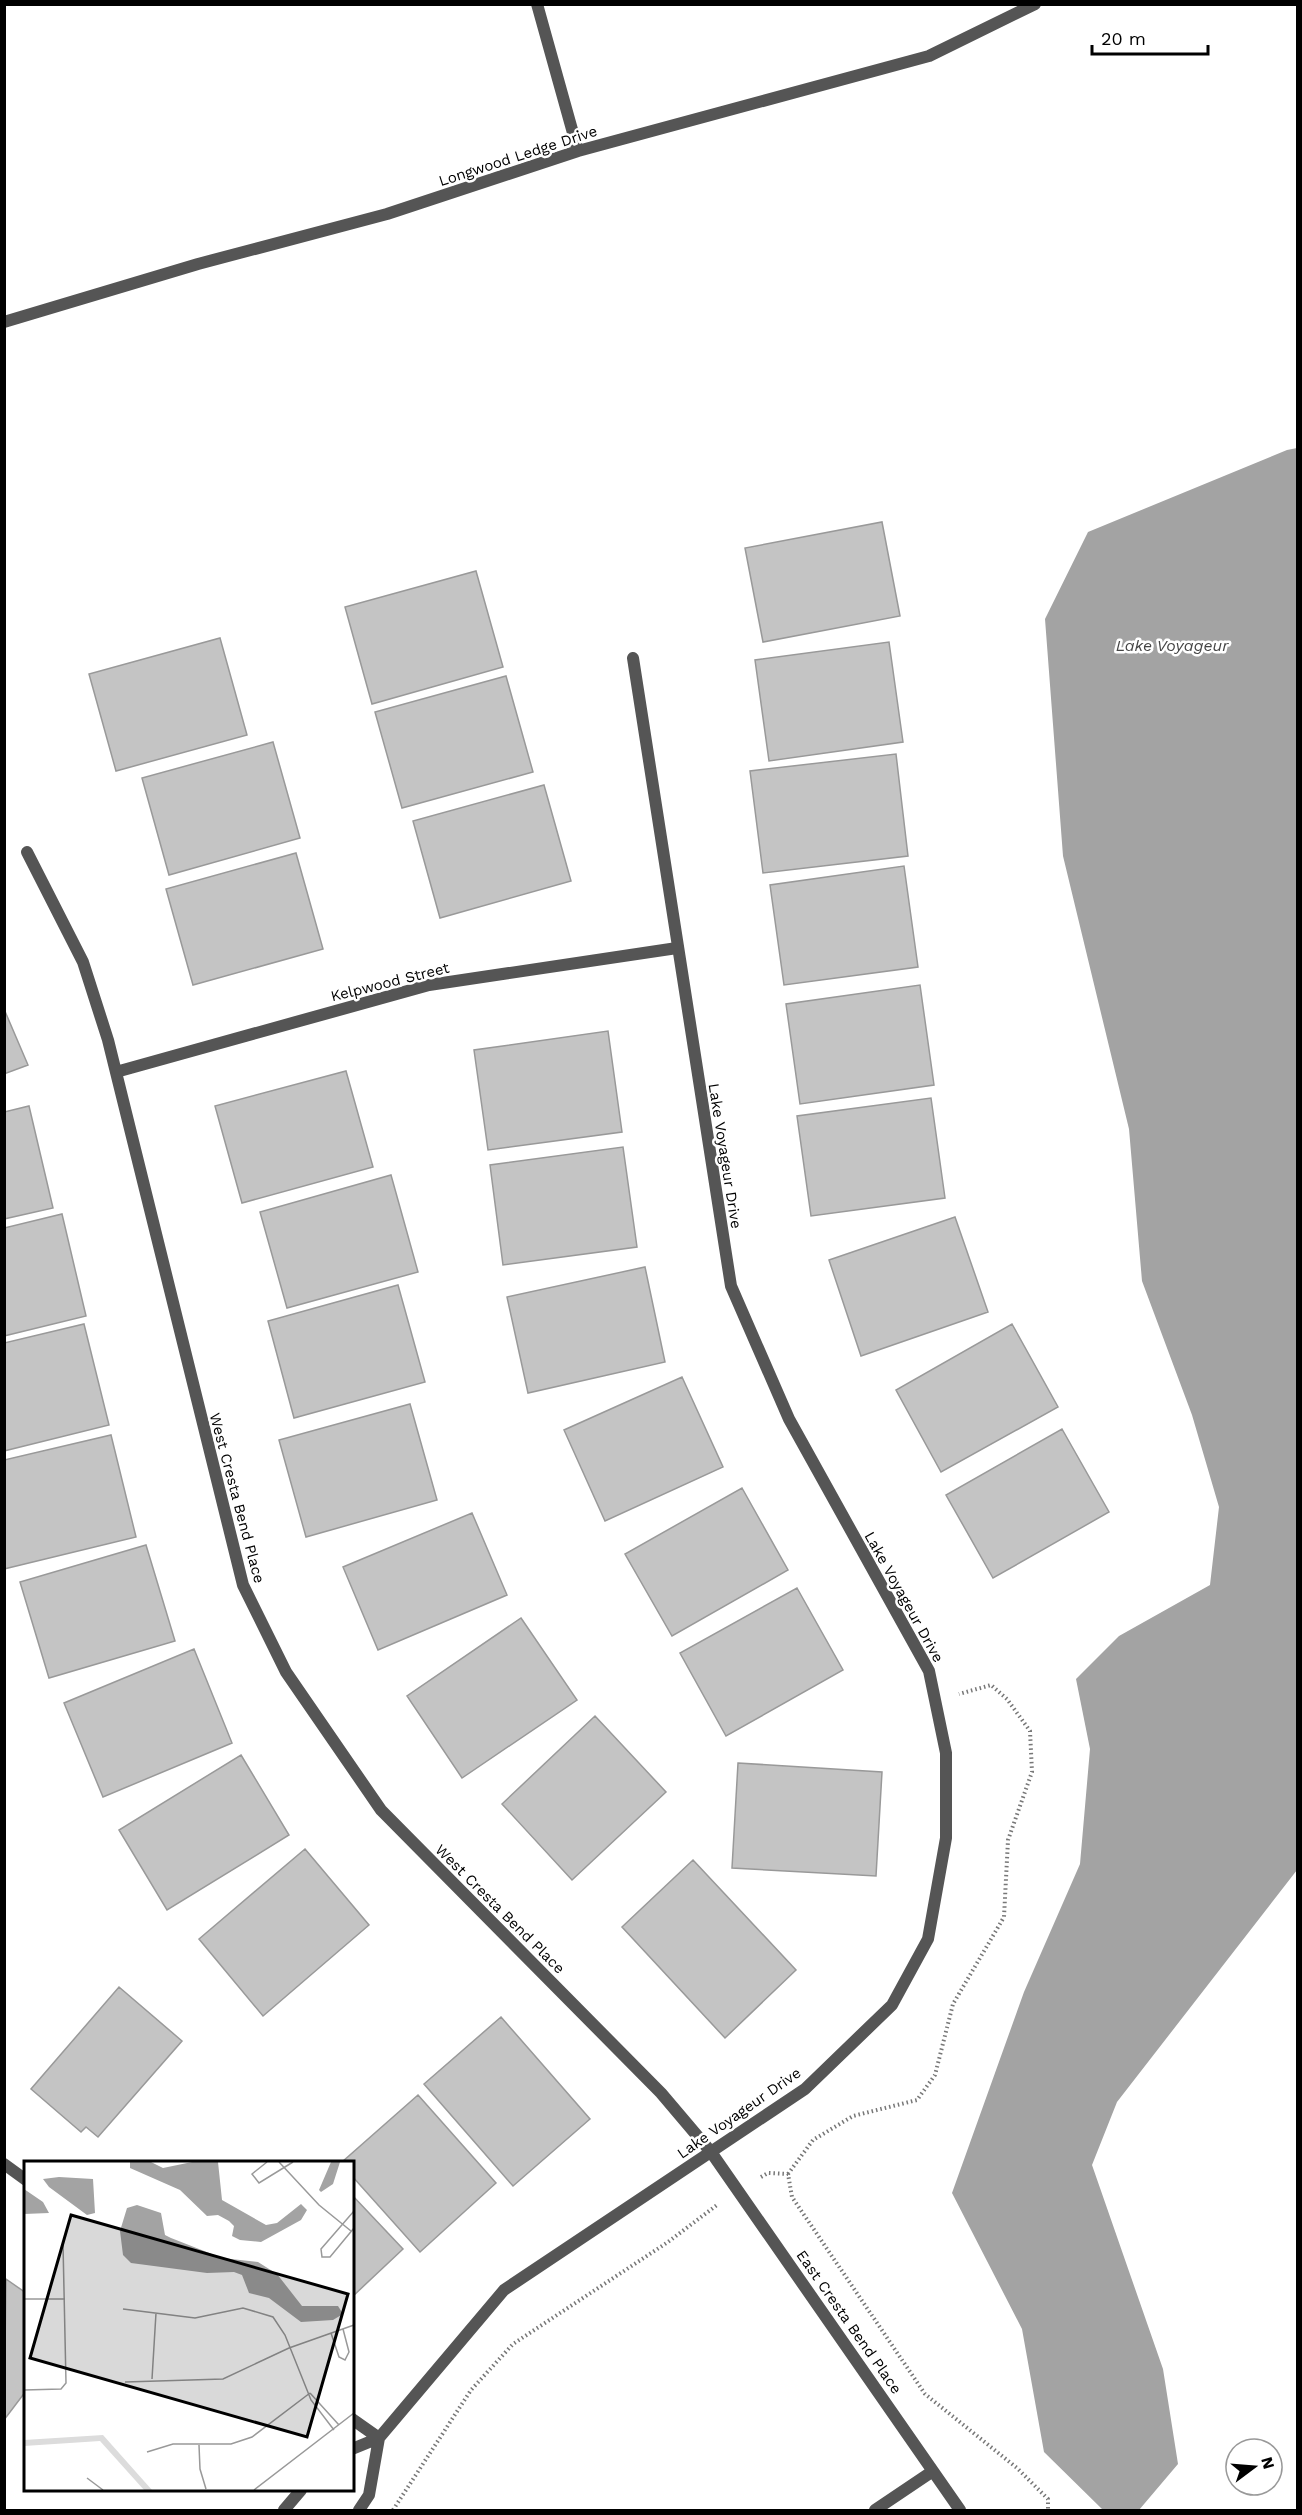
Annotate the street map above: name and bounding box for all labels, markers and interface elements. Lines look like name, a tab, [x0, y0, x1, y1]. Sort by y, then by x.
scale bar	[1092, 18, 1208, 56]
text: 20 m	[1101, 28, 1146, 49]
street label: Longwood Ledge Drive	[436, 122, 600, 190]
water label: Lake Voyageur	[1116, 636, 1229, 655]
street label: Kelpwood Street	[329, 958, 452, 1005]
street label: Lake Voyageur Drive	[705, 1082, 745, 1230]
street label: West Cresta Bend Place	[206, 1411, 268, 1585]
street label: Lake Voyageur Drive	[861, 1528, 947, 1666]
street label: West Cresta Bend Place	[432, 1841, 568, 1977]
street label: Lake Voyageur Drive	[674, 2064, 804, 2162]
inset map	[24, 2161, 354, 2491]
street label: East Cresta Bend Place	[793, 2247, 905, 2397]
north arrow	[1224, 2437, 1284, 2497]
text: N	[1257, 2455, 1279, 2471]

